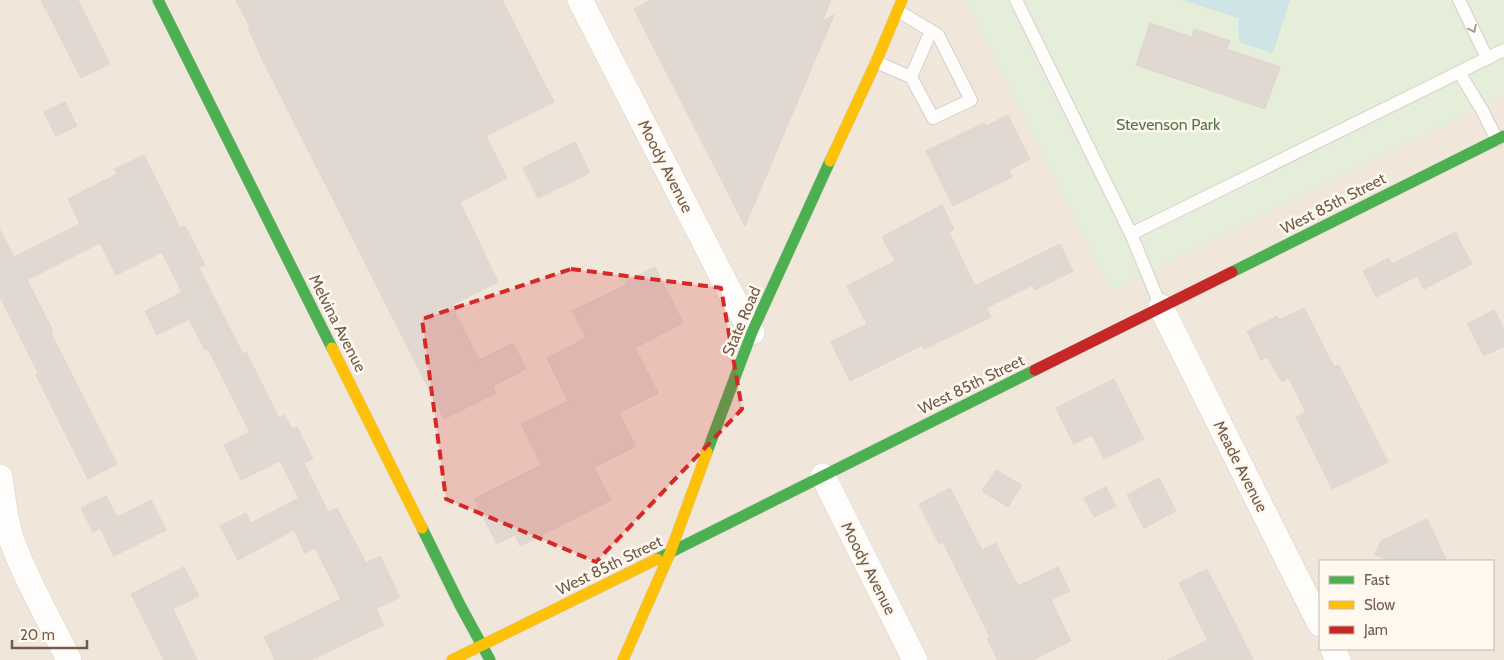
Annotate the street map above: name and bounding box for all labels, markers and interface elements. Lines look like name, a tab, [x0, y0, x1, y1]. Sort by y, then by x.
one-way arrow	[1467, 24, 1478, 33]
park label: Stevenson Park	[1116, 115, 1221, 134]
street label: Moody Avenue	[634, 117, 697, 216]
street label: West 85th Street	[1277, 169, 1390, 238]
street label: Melvina Avenue	[305, 271, 370, 375]
street label: State Road	[718, 283, 765, 359]
street label: West 85th Street	[915, 350, 1028, 418]
street label: Meade Avenue	[1209, 417, 1272, 515]
street label: Moody Avenue	[837, 519, 900, 618]
street label: West 85th Street	[553, 531, 666, 599]
legend	[1319, 560, 1494, 650]
text: Fast	[1364, 571, 1389, 589]
text: Slow	[1364, 596, 1395, 614]
scale bar	[12, 618, 88, 650]
text: Jam	[1363, 621, 1388, 639]
text: 20 m	[20, 626, 55, 644]

